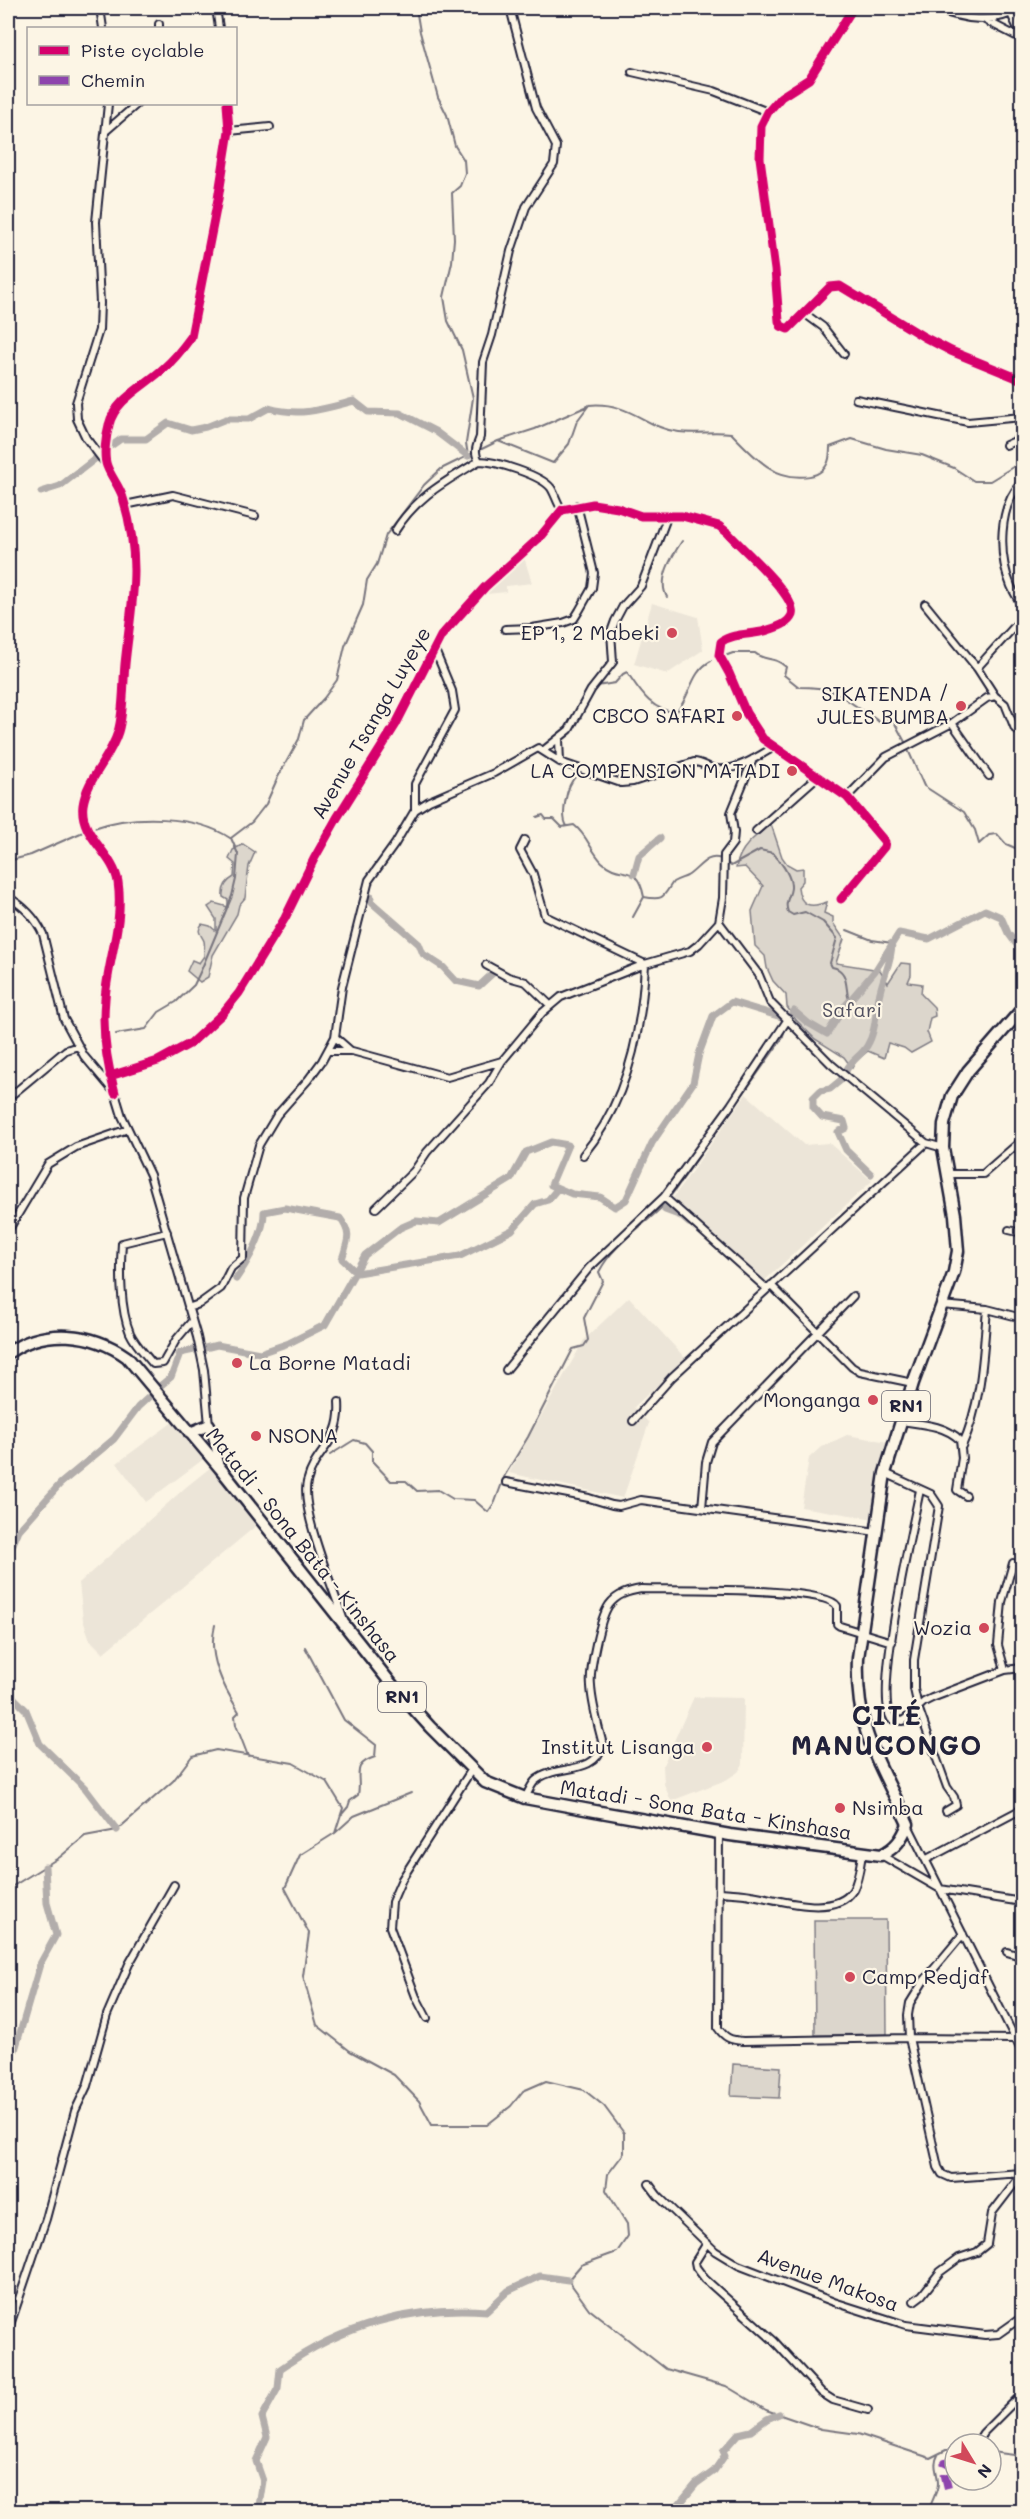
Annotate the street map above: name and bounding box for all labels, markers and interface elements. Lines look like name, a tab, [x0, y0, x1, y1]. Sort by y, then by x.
legend	[27, 27, 237, 105]
text: Piste cyclable	[81, 38, 205, 62]
text: Chemin	[81, 68, 145, 92]
place label: EP 1, 2 Mabeki	[521, 619, 660, 645]
street label: Avenue Tsanga Luyeye	[304, 622, 436, 823]
marker: EP 1, 2 Mabeki	[665, 626, 679, 640]
place label: SIKATENDA / JULES BUMBA	[817, 680, 949, 729]
marker: SIKATENDA / JULES BUMBA	[954, 699, 968, 713]
place label: CBCO SAFARI	[592, 702, 725, 728]
marker: CBCO SAFARI	[730, 709, 744, 723]
place label: LA COMPENSION MATADI	[530, 757, 780, 783]
marker: LA COMPENSION MATADI	[785, 764, 799, 778]
park label: Safari	[822, 996, 882, 1022]
place label: La Borne Matadi	[249, 1349, 411, 1375]
marker: La Borne Matadi	[230, 1356, 244, 1370]
place label: Monganga	[763, 1386, 861, 1412]
road number: RN1	[882, 1391, 930, 1421]
marker: Monganga	[866, 1393, 880, 1407]
street label: Matadi - Sona Bata - Kinshasa	[201, 1422, 407, 1667]
place label: NSONA	[268, 1422, 338, 1448]
marker: NSONA	[249, 1429, 263, 1443]
place label: Wozia	[913, 1614, 972, 1640]
marker: Wozia	[977, 1621, 991, 1635]
road number: RN1	[378, 1682, 426, 1712]
district label: CITÉ MANUCONGO	[791, 1698, 983, 1762]
place label: Institut Lisanga	[542, 1733, 695, 1759]
marker: Institut Lisanga	[700, 1740, 714, 1754]
street label: Matadi - Sona Bata - Kinshasa	[558, 1773, 854, 1845]
place label: Nsimba	[852, 1794, 924, 1820]
marker: Nsimba	[833, 1801, 847, 1815]
place label: Camp Redjaf	[862, 1963, 989, 1989]
marker: Camp Redjaf	[843, 1970, 857, 1984]
street label: Avenue Makosa	[754, 2241, 903, 2317]
north arrow	[943, 2432, 1003, 2492]
text: N	[973, 2460, 997, 2483]

